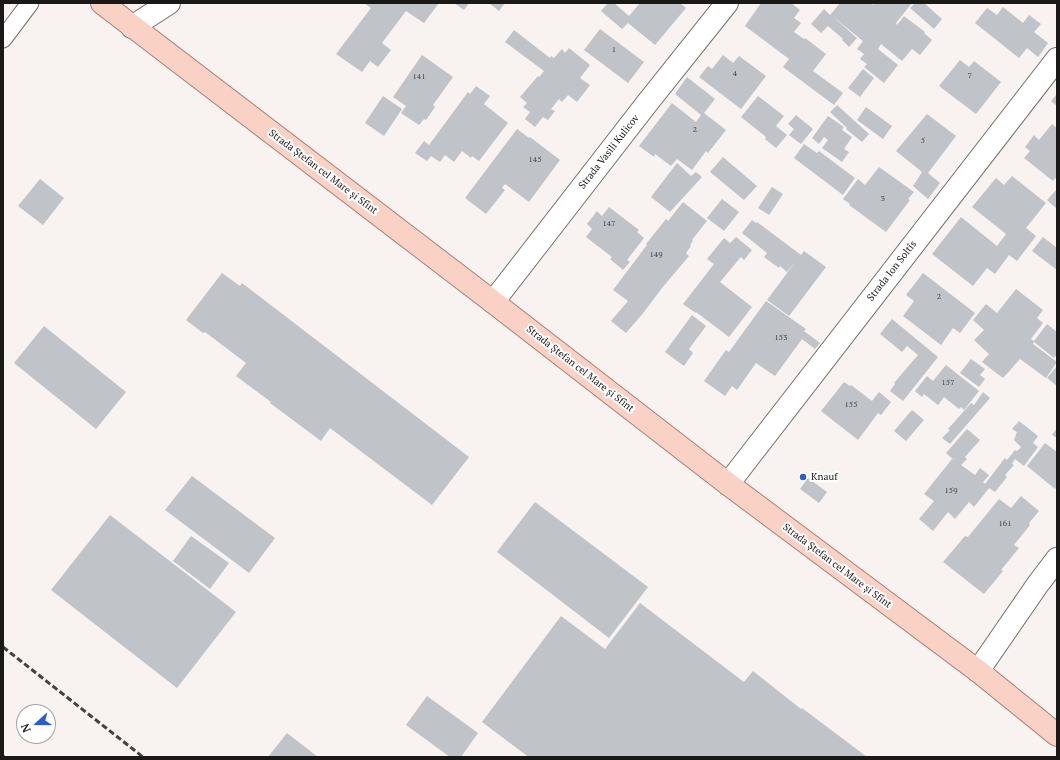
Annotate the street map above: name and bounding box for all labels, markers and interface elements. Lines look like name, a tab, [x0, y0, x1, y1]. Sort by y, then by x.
house number: 1	[612, 45, 616, 55]
house number: 4	[733, 69, 737, 79]
house number: 7	[968, 71, 972, 81]
house number: 141	[413, 72, 425, 82]
street label: Strada Vasili Kulicov	[576, 112, 642, 192]
house number: 2	[693, 125, 697, 135]
street label: Strada Ștefan cel Mare și Sfînt	[266, 127, 380, 217]
house number: 5	[921, 136, 925, 146]
house number: 145	[529, 155, 541, 165]
house number: 3	[881, 194, 885, 204]
house number: 147	[603, 219, 615, 229]
street label: Strada Ion Soltîs	[865, 238, 919, 304]
house number: 149	[650, 250, 662, 260]
house number: 2	[937, 292, 941, 302]
street label: Strada Ștefan cel Mare și Sfînt	[524, 323, 636, 415]
house number: 153	[775, 333, 787, 343]
house number: 157	[942, 378, 954, 388]
house number: 155	[845, 400, 857, 410]
place label: Knauf	[811, 471, 838, 483]
marker: Knauf	[798, 472, 808, 482]
house number: 159	[945, 486, 957, 496]
house number: 161	[999, 519, 1011, 529]
street label: Strada Ștefan cel Mare și Sfînt	[780, 521, 894, 611]
north arrow	[16, 704, 56, 744]
text: N	[18, 722, 34, 734]

